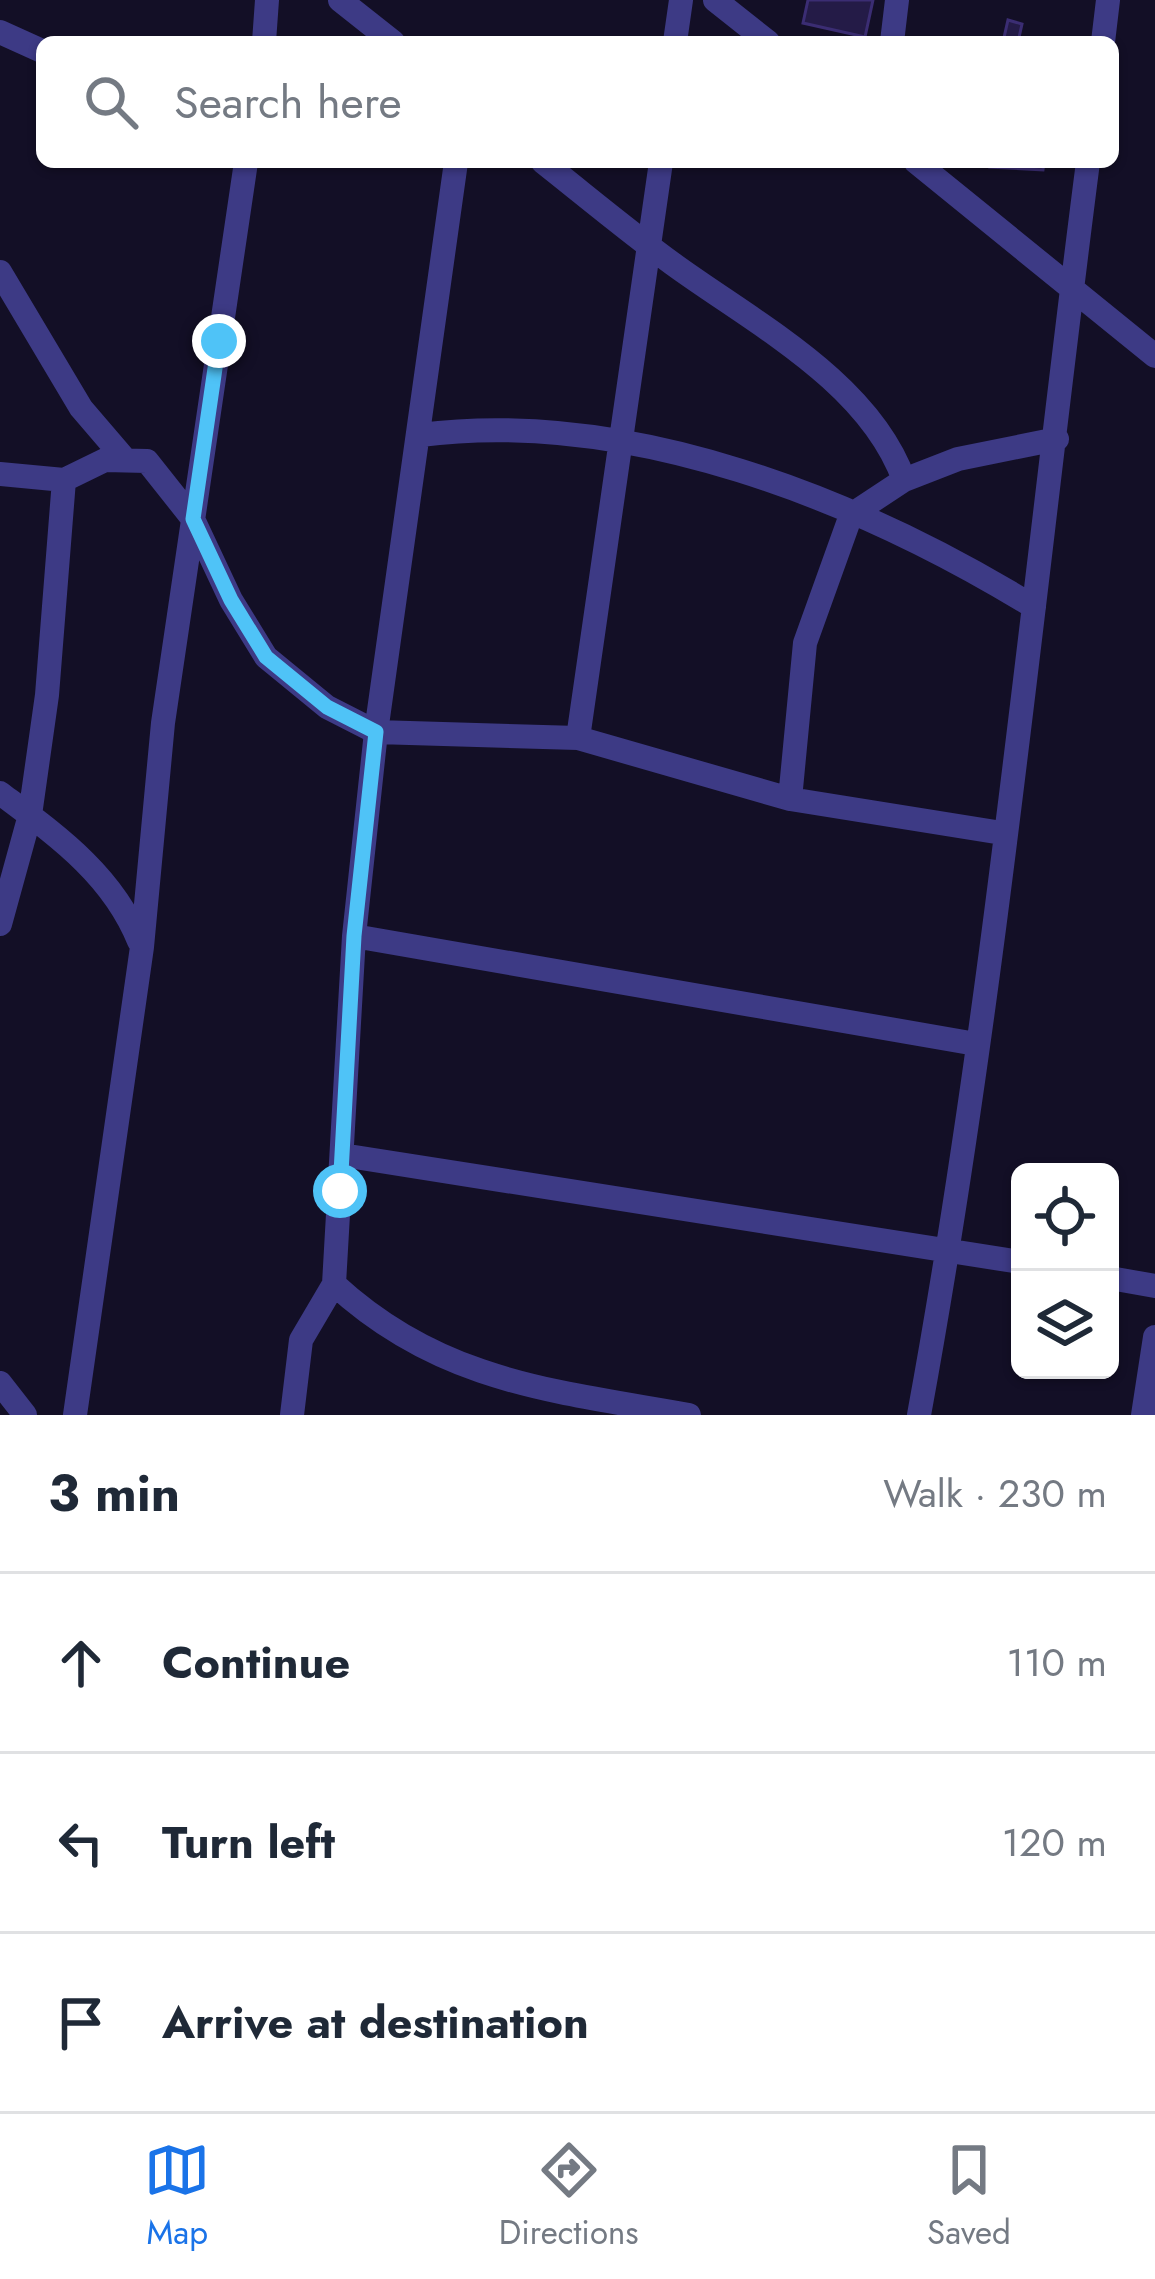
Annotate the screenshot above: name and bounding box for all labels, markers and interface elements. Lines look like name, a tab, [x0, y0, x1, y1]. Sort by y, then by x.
search box	[36, 36, 1119, 168]
icon: search	[78, 69, 144, 135]
text: Search here	[174, 70, 402, 135]
route end	[192, 314, 246, 368]
map controls	[1011, 1163, 1119, 1379]
button: locate	[1011, 1163, 1119, 1271]
route start	[313, 1164, 367, 1218]
button: layers	[1011, 1271, 1119, 1379]
text: 3 min	[48, 1456, 180, 1530]
text: Walk · 230 m	[883, 1465, 1107, 1522]
icon: ahead	[48, 1630, 114, 1696]
text: Continue	[162, 1630, 350, 1695]
text: 110 m	[1006, 1634, 1107, 1691]
icon: left	[48, 1810, 114, 1876]
text: Turn left	[162, 1810, 335, 1875]
text: 120 m	[1002, 1814, 1107, 1871]
icon: arrive	[48, 1990, 114, 2056]
text: Arrive at destination	[162, 1990, 589, 2055]
tab: Map	[144, 2137, 210, 2256]
tab: Directions	[499, 2137, 639, 2256]
tab: Saved	[927, 2137, 1011, 2256]

